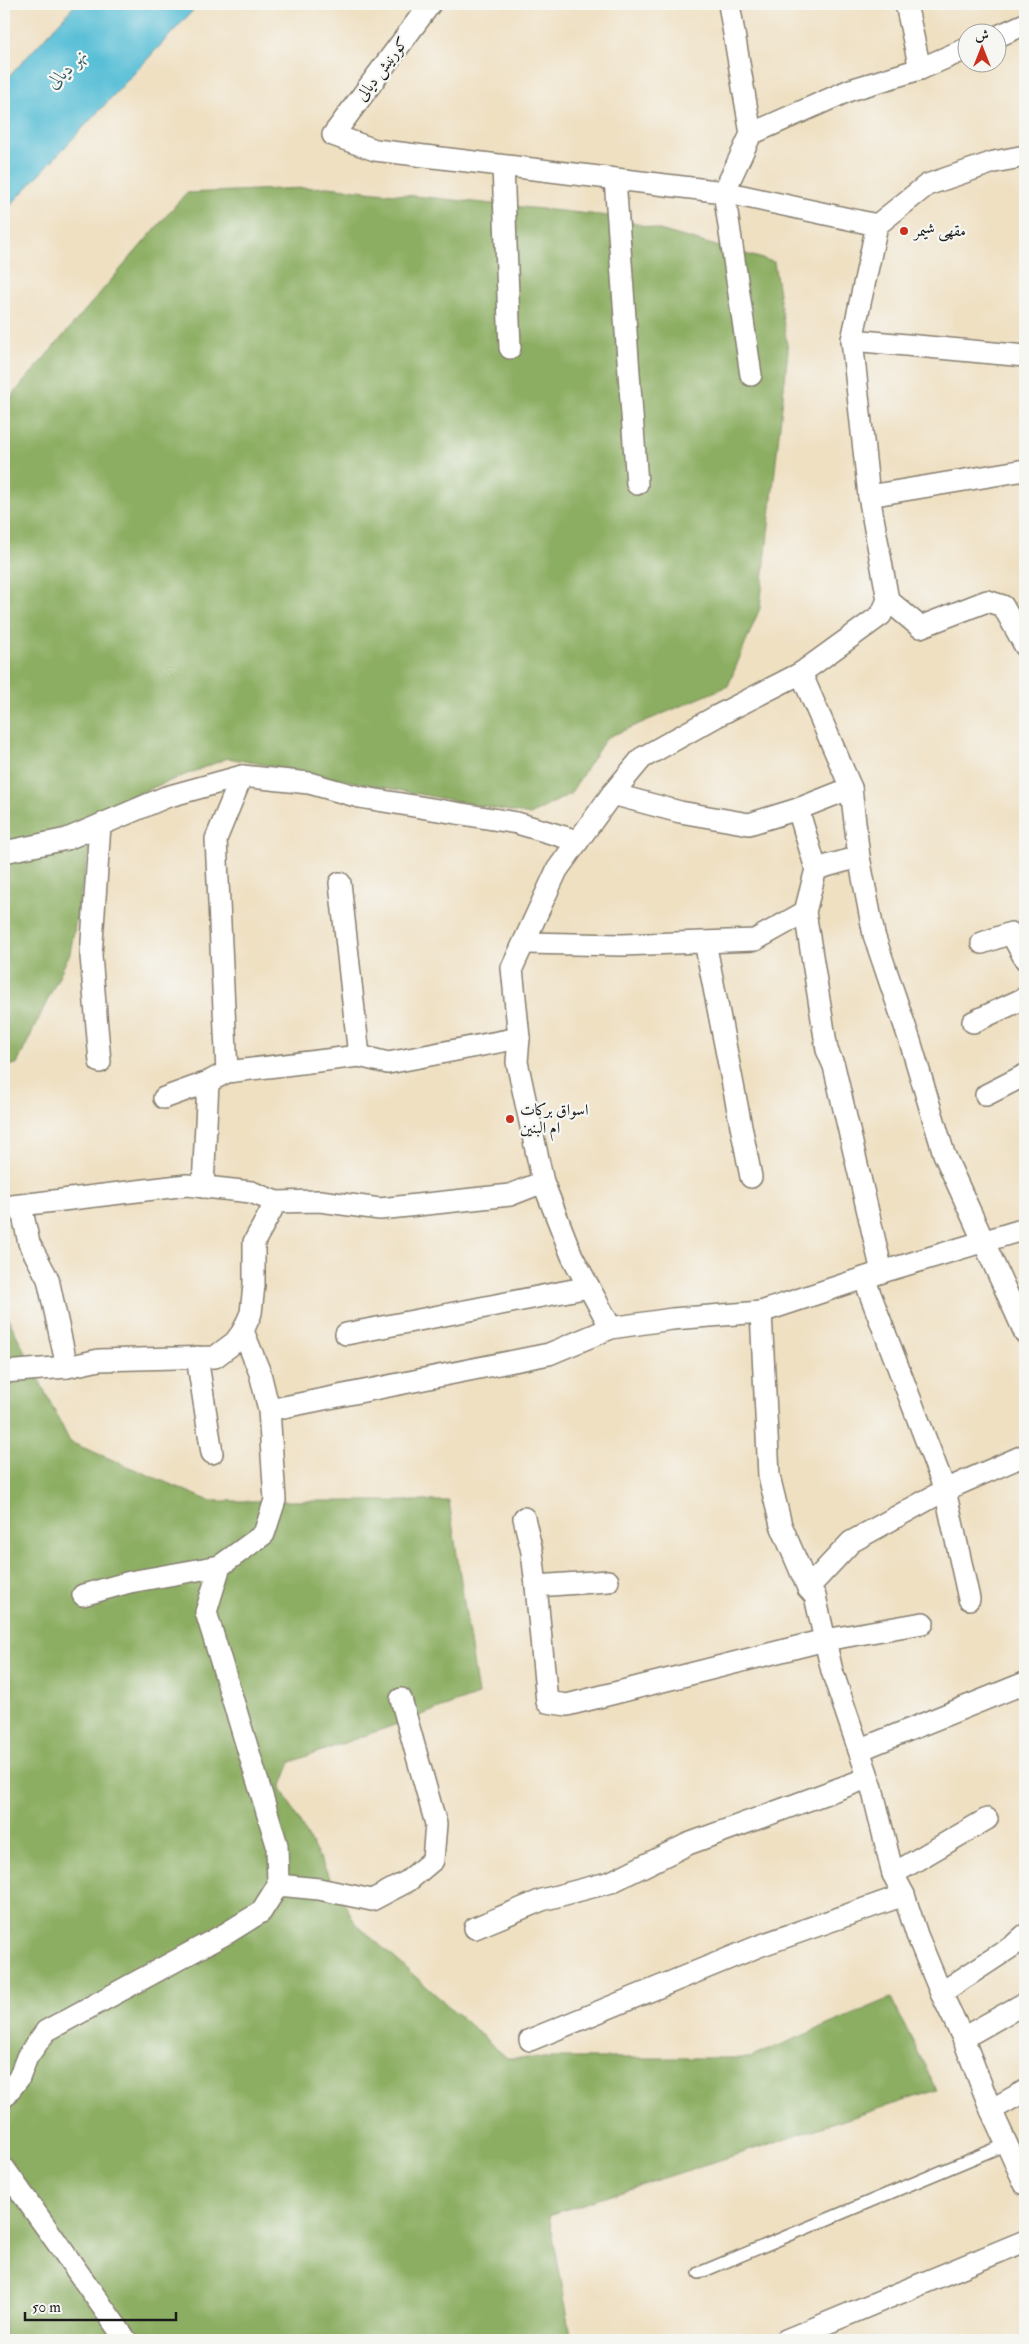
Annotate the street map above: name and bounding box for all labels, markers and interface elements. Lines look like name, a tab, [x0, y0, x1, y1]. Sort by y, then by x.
north arrow	[956, 22, 1006, 72]
text: ش	[975, 27, 989, 44]
street label: كورنيش ديالى	[351, 33, 413, 105]
water label: نهر ديالى	[42, 44, 92, 94]
place label: مقهى شيمر	[912, 221, 966, 242]
marker: مقهى شيمر	[898, 225, 910, 237]
place label: اسواق بركات ام البنين	[520, 1100, 588, 1142]
marker: اسواق بركات ام البنين	[504, 1113, 516, 1125]
scale bar	[25, 2289, 176, 2321]
text: 50 m	[32, 2298, 61, 2317]

